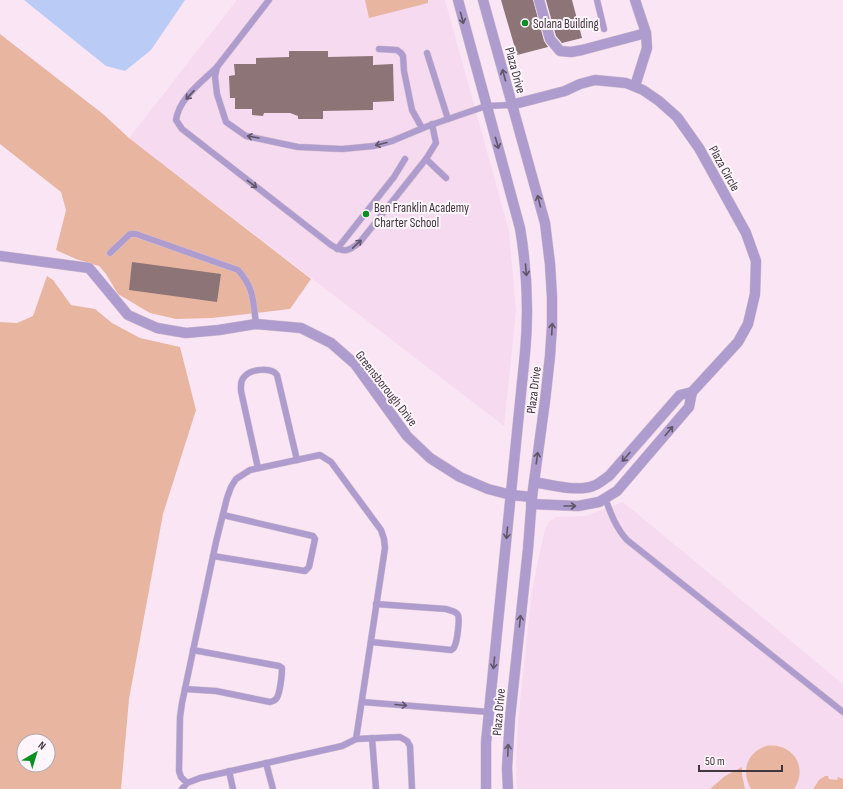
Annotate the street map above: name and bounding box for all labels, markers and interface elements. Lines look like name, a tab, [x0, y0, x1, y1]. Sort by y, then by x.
one-way arrow	[459, 11, 467, 24]
place label: Solana Building	[533, 16, 599, 32]
marker: Solana Building	[520, 18, 530, 28]
street label: Plaza Drive	[501, 45, 529, 95]
one-way arrow	[499, 69, 507, 82]
one-way arrow	[185, 90, 194, 100]
one-way arrow	[247, 133, 260, 141]
one-way arrow	[494, 137, 501, 150]
one-way arrow	[375, 141, 388, 148]
street label: Plaza Circle	[705, 143, 743, 194]
one-way arrow	[247, 179, 258, 188]
one-way arrow	[535, 194, 542, 207]
place label: Ben Franklin Academy Charter School	[374, 200, 469, 231]
marker: Ben Franklin Academy Charter School	[361, 209, 371, 219]
one-way arrow	[352, 239, 362, 248]
one-way arrow	[522, 263, 530, 276]
one-way arrow	[549, 323, 556, 336]
street label: Greensborough Drive	[352, 348, 421, 430]
street label: Plaza Drive	[523, 366, 545, 415]
one-way arrow	[664, 426, 673, 437]
one-way arrow	[533, 452, 541, 465]
one-way arrow	[621, 452, 630, 463]
one-way arrow	[563, 502, 576, 510]
one-way arrow	[504, 527, 511, 540]
one-way arrow	[517, 615, 524, 628]
one-way arrow	[490, 656, 498, 669]
street label: Plaza Drive	[489, 688, 509, 736]
one-way arrow	[394, 702, 407, 709]
north arrow	[16, 733, 56, 773]
text: N	[36, 739, 48, 753]
one-way arrow	[504, 744, 512, 757]
scale bar	[699, 747, 782, 773]
text: 50 m	[705, 754, 725, 769]

